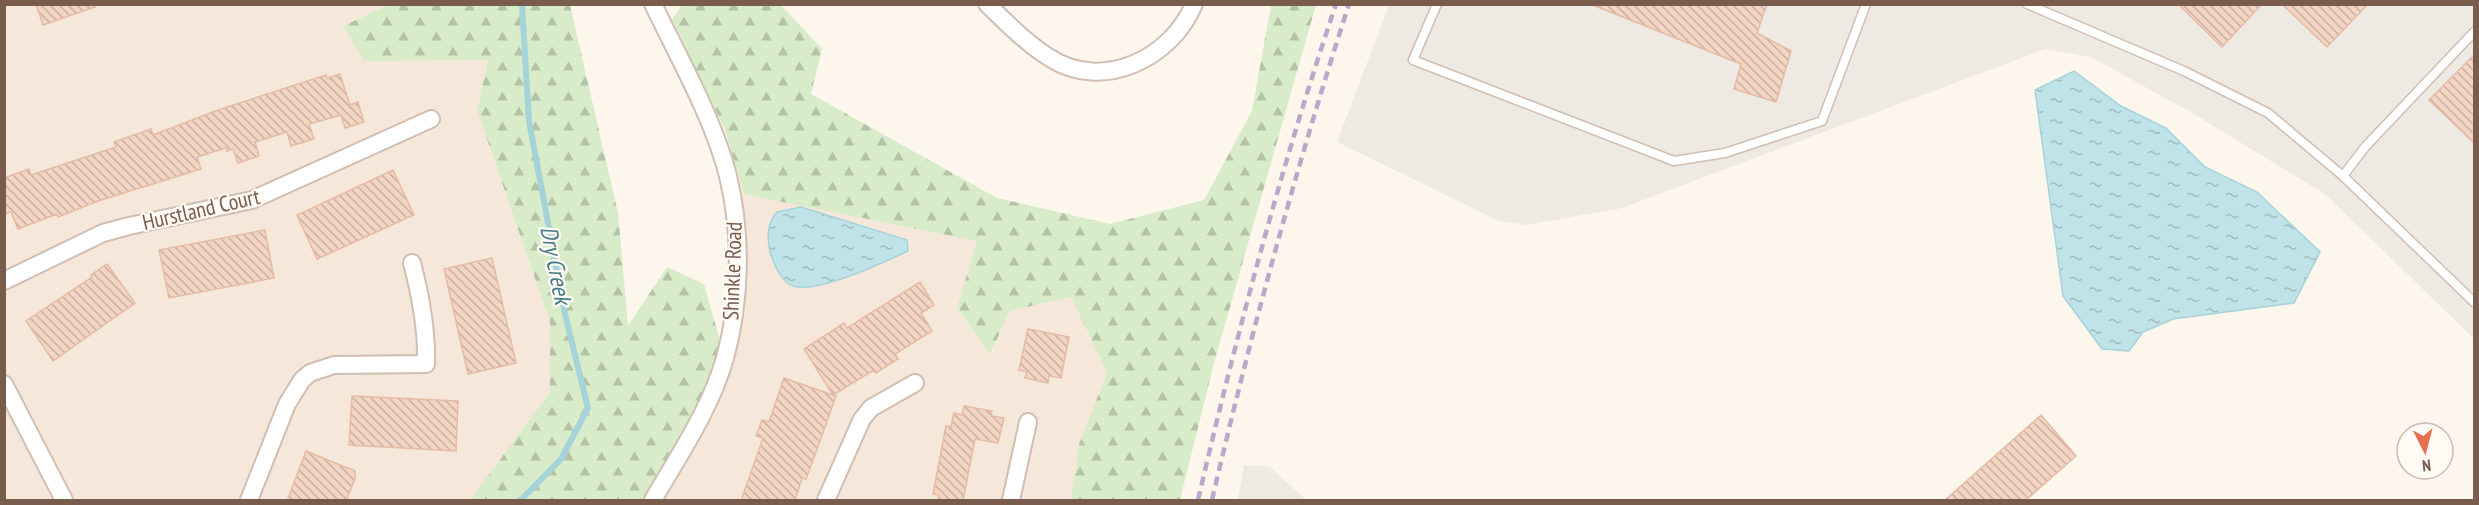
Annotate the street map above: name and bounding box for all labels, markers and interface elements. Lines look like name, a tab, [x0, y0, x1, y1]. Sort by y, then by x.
street label: Hurstland Court	[140, 182, 262, 236]
street label: Shinkle Road	[716, 221, 748, 321]
water label: Dry Creek	[533, 223, 579, 309]
north arrow	[2395, 421, 2455, 481]
text: N	[2421, 456, 2432, 476]

